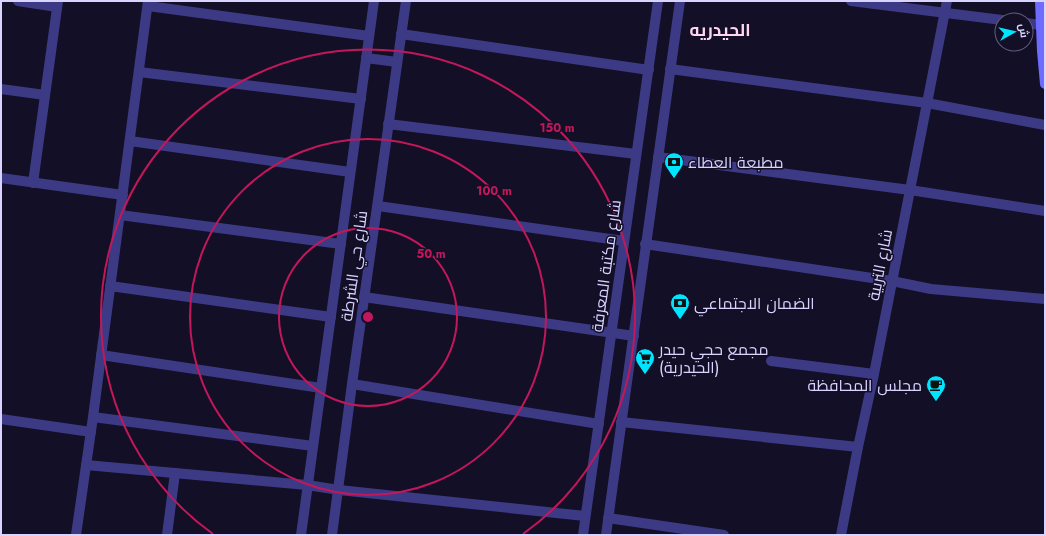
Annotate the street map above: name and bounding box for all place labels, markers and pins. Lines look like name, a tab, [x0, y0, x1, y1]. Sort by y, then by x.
bank icon: مطبعة العطاء	[663, 151, 685, 179]
place label: مطبعة العطاء	[688, 151, 783, 174]
bank icon: الضمان الاجتماعي	[669, 292, 691, 320]
place label: الضمان الاجتماعي	[694, 292, 815, 317]
centre of rings	[361, 310, 375, 324]
place label: مجمع حجي حيدر (الحيدرية)	[658, 338, 768, 379]
supermarket icon: مجمع حجي حيدر (الحيدرية)	[634, 347, 656, 375]
place label: مجلس المحافظة	[808, 374, 922, 397]
cafe icon: مجلس المحافظة	[925, 374, 947, 402]

